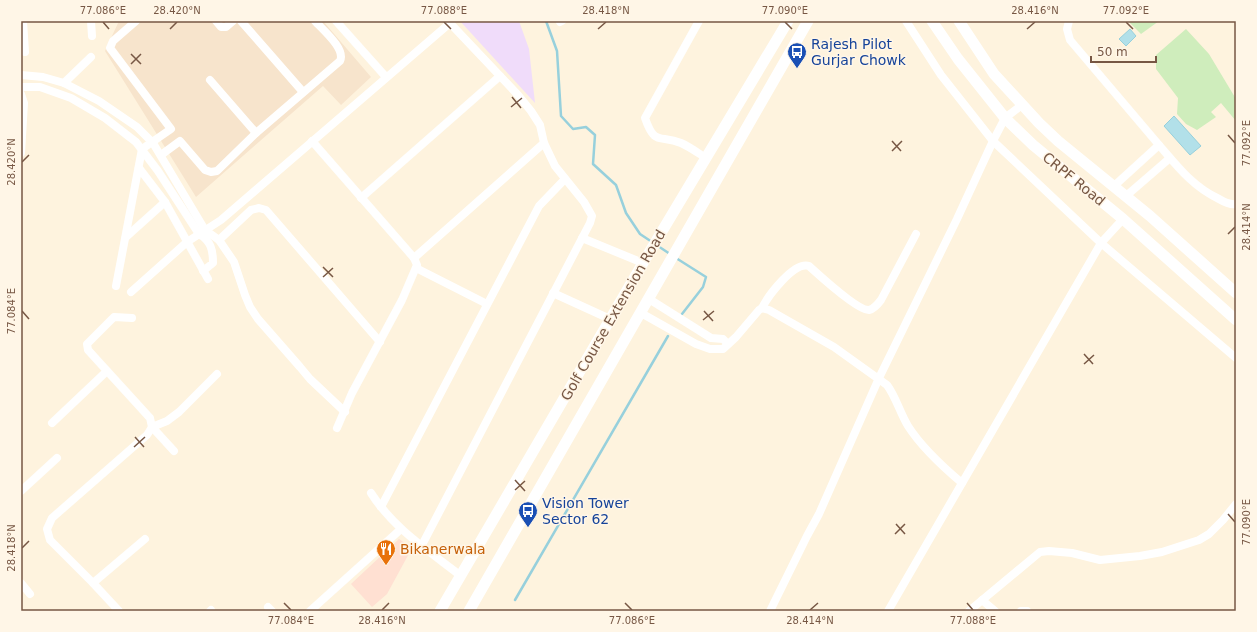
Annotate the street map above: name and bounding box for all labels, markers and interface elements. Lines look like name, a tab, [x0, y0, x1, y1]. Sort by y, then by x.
text: 77.086°E	[80, 5, 126, 16]
text: 28.420°N	[153, 5, 201, 16]
text: 77.088°E	[421, 5, 467, 16]
text: 28.418°N	[582, 5, 630, 16]
text: 77.090°E	[762, 5, 808, 16]
text: 28.416°N	[1011, 5, 1059, 16]
text: 77.092°E	[1103, 5, 1149, 16]
place label: Rajesh Pilot Gurjar Chowk	[811, 36, 907, 68]
scale bar	[1091, 38, 1156, 64]
bus stop icon: Rajesh Pilot Gurjar Chowk	[786, 41, 808, 69]
text: 50 m	[1097, 45, 1128, 59]
text: 77.092°E	[1241, 120, 1252, 166]
text: 28.420°N	[6, 138, 17, 186]
street label: CRPF Road	[1040, 149, 1108, 209]
text: 28.414°N	[1241, 203, 1252, 251]
street label: Golf Course Extension Road	[557, 227, 669, 403]
text: 77.084°E	[6, 288, 17, 334]
place label: Vision Tower Sector 62	[542, 495, 629, 527]
text: 77.090°E	[1241, 499, 1252, 545]
bus stop icon: Vision Tower Sector 62	[517, 500, 539, 528]
text: 28.418°N	[6, 524, 17, 572]
restaurant icon: Bikanerwala	[375, 538, 397, 566]
place label: Bikanerwala	[400, 541, 486, 557]
text: 77.084°E	[268, 615, 314, 626]
text: 28.416°N	[358, 615, 406, 626]
text: 77.086°E	[609, 615, 655, 626]
text: 28.414°N	[786, 615, 834, 626]
text: 77.088°E	[950, 615, 996, 626]

